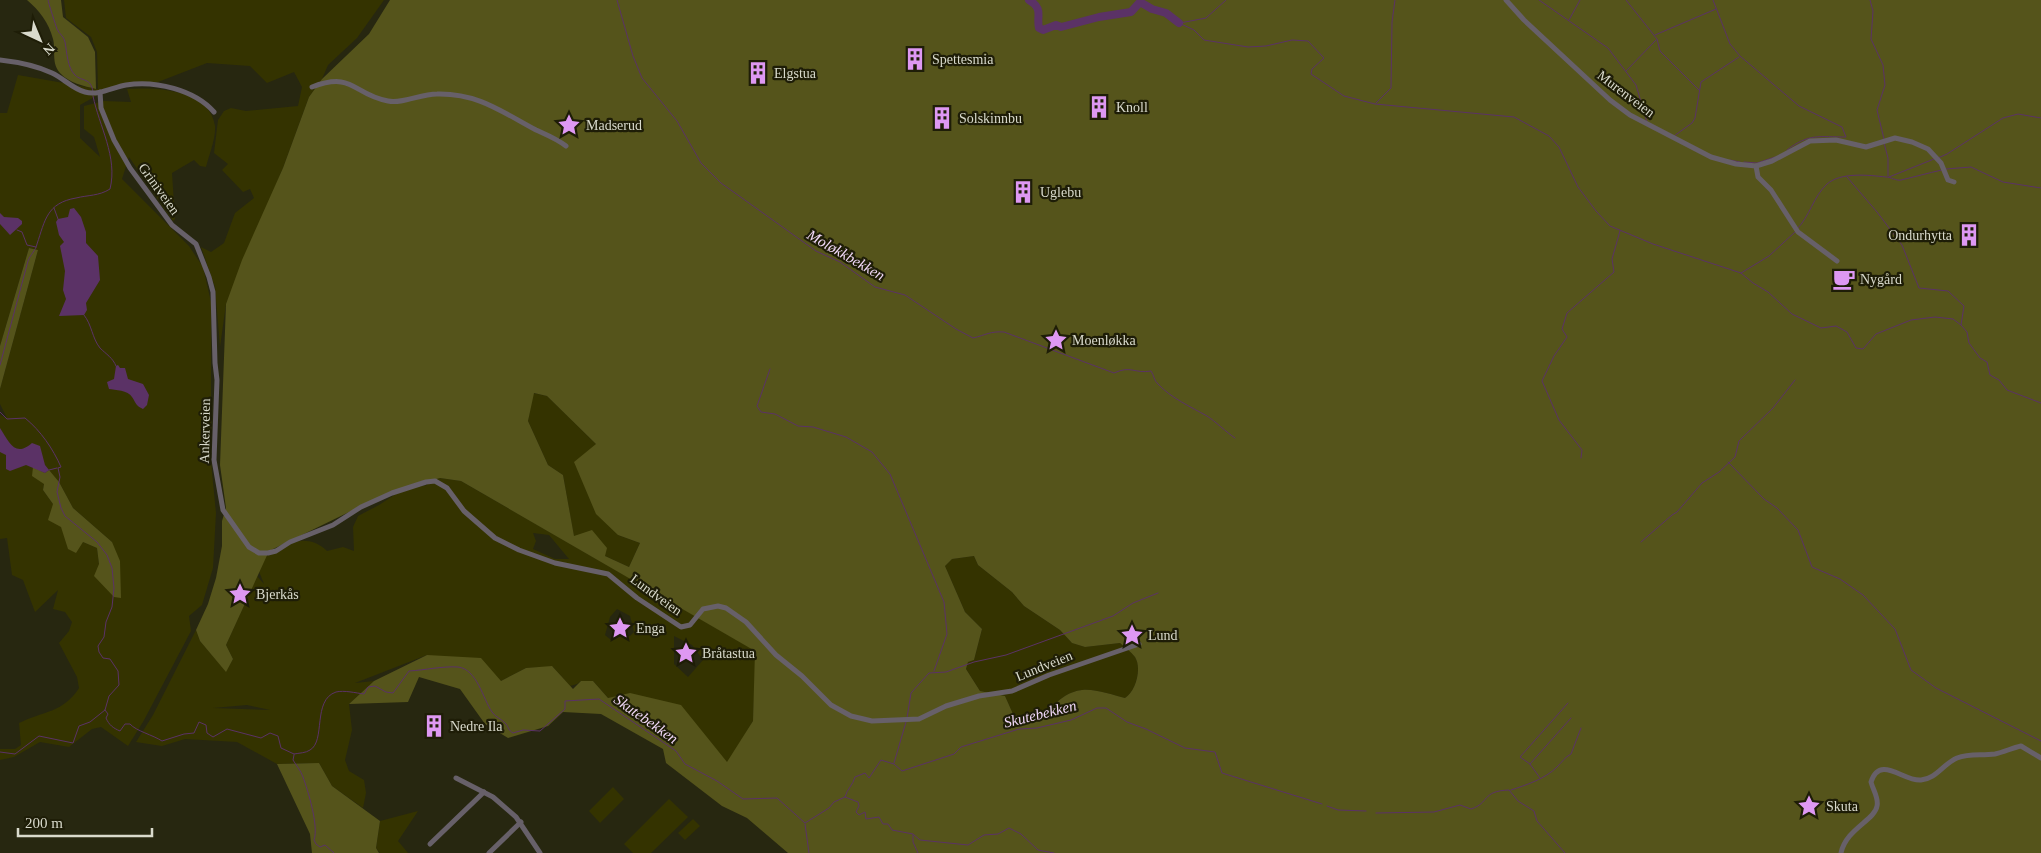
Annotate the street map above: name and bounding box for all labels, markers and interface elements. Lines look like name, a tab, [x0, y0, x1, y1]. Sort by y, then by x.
north arrow	[15, 15, 65, 65]
text: N	[40, 40, 58, 58]
building icon: Spettesmia	[902, 46, 928, 72]
place label: Spettesmia	[932, 52, 994, 67]
building icon: Elgstua	[745, 60, 771, 86]
place label: Elgstua	[774, 66, 817, 81]
street label: Murenveien	[1594, 68, 1658, 120]
building icon: Knoll	[1086, 94, 1112, 120]
place label: Knoll	[1116, 100, 1148, 115]
building icon: Solskinnbu	[929, 105, 955, 131]
place label: Solskinnbu	[959, 111, 1022, 126]
place icon: Madserud	[556, 112, 582, 138]
place label: Madserud	[586, 118, 642, 133]
street label: Griniveien	[135, 160, 183, 218]
building icon: Uglebu	[1010, 179, 1036, 205]
place label: Uglebu	[1040, 185, 1081, 200]
building icon: Ondurhytta	[1956, 222, 1982, 248]
water label: Moløkkbekken	[804, 226, 888, 284]
place label: Ondurhytta	[1888, 228, 1953, 243]
cafe icon: Nygård	[1831, 266, 1857, 292]
place label: Nygård	[1860, 272, 1902, 287]
place icon: Moenløkka	[1043, 327, 1069, 353]
place label: Moenløkka	[1072, 333, 1137, 348]
street label: Ankerveien	[197, 398, 213, 464]
street label: Lundveien	[627, 571, 685, 619]
place icon: Bjerkås	[227, 581, 253, 607]
place label: Bjerkås	[256, 587, 299, 602]
place icon: Enga	[607, 615, 633, 641]
place label: Enga	[636, 621, 666, 636]
place icon: Lund	[1119, 622, 1145, 648]
place label: Lund	[1148, 628, 1178, 643]
place icon: Bråtastua	[673, 640, 699, 666]
place label: Bråtastua	[702, 646, 756, 661]
street label: Lundveien	[1013, 648, 1075, 684]
water label: Skutebekken	[611, 691, 681, 747]
water label: Skutebekken	[1002, 697, 1078, 731]
building icon: Nedre Ila	[421, 713, 447, 739]
place label: Nedre Ila	[450, 719, 503, 734]
place icon: Skuta	[1796, 793, 1822, 819]
place label: Skuta	[1826, 799, 1859, 814]
scale bar	[18, 806, 151, 838]
text: 200 m	[25, 815, 63, 831]

